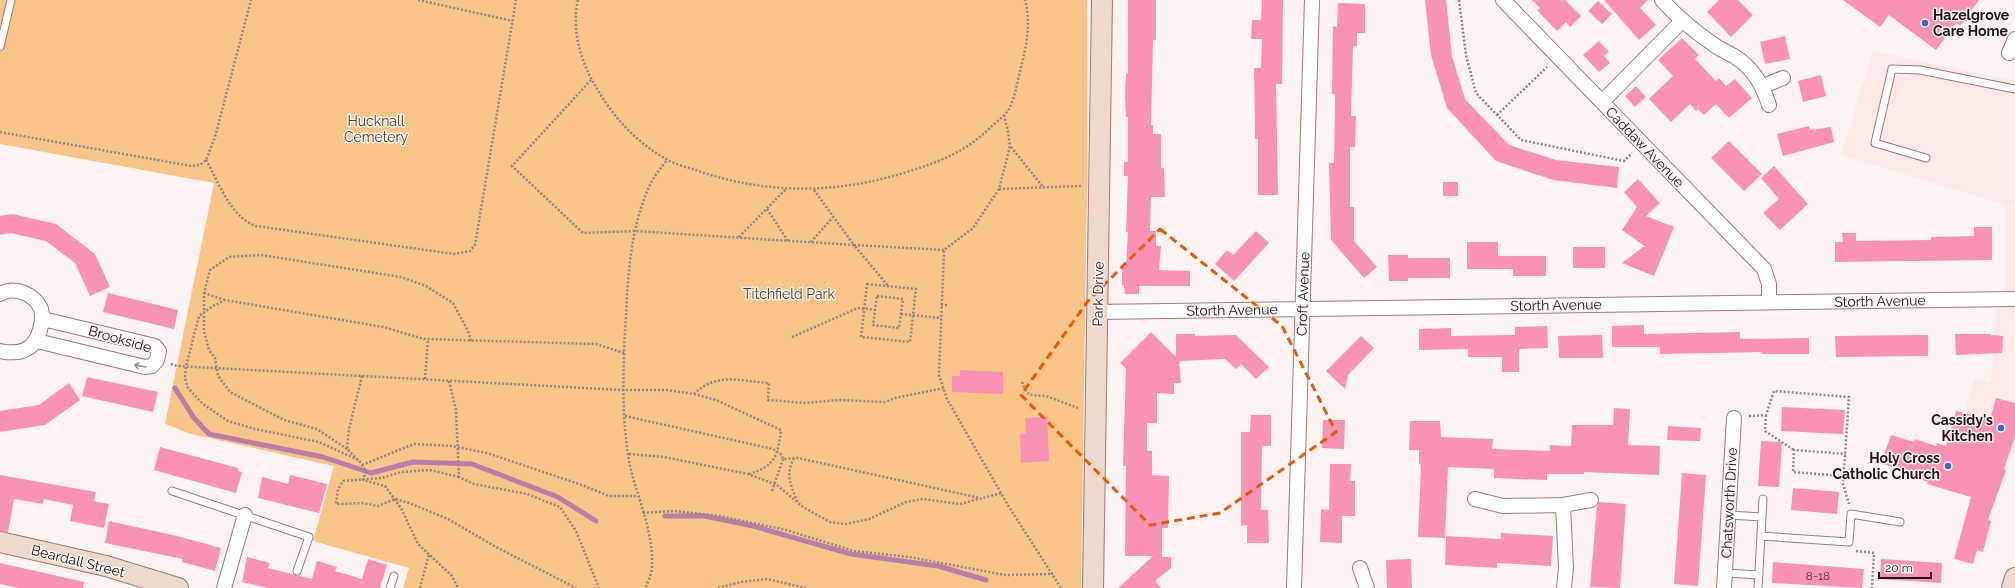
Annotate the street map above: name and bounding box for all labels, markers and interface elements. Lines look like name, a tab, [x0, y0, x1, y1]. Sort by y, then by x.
place label: Hazelgrove Care Home	[1933, 7, 2010, 39]
marker: Hazelgrove Care Home	[1920, 18, 1930, 28]
street label: Caddaw Avenue	[1603, 104, 1687, 190]
park label: Hucknall Cemetery	[344, 113, 408, 145]
street label: Croft Avenue	[1294, 252, 1312, 336]
street label: Park Drive	[1089, 261, 1107, 327]
park label: Titchfield Park	[743, 286, 836, 302]
street label: Storth Avenue	[1834, 292, 1926, 310]
street label: Storth Avenue	[1510, 296, 1602, 314]
street label: Storth Avenue	[1186, 301, 1278, 319]
street label: Brookside	[87, 322, 153, 356]
one-way arrow	[134, 361, 147, 369]
place label: Cassidy's Kitchen	[1931, 412, 1993, 444]
marker: Cassidy's Kitchen	[1996, 423, 2006, 433]
street label: Chatsworth Drive	[1718, 447, 1740, 559]
place label: Holy Cross Catholic Church	[1832, 450, 1940, 482]
marker: Holy Cross Catholic Church	[1943, 461, 1953, 471]
street label: Beardall Street	[30, 542, 127, 580]
scale bar	[1879, 554, 1931, 580]
text: 20 m	[1885, 561, 1913, 575]
house number: 8-18	[1806, 569, 1830, 583]

